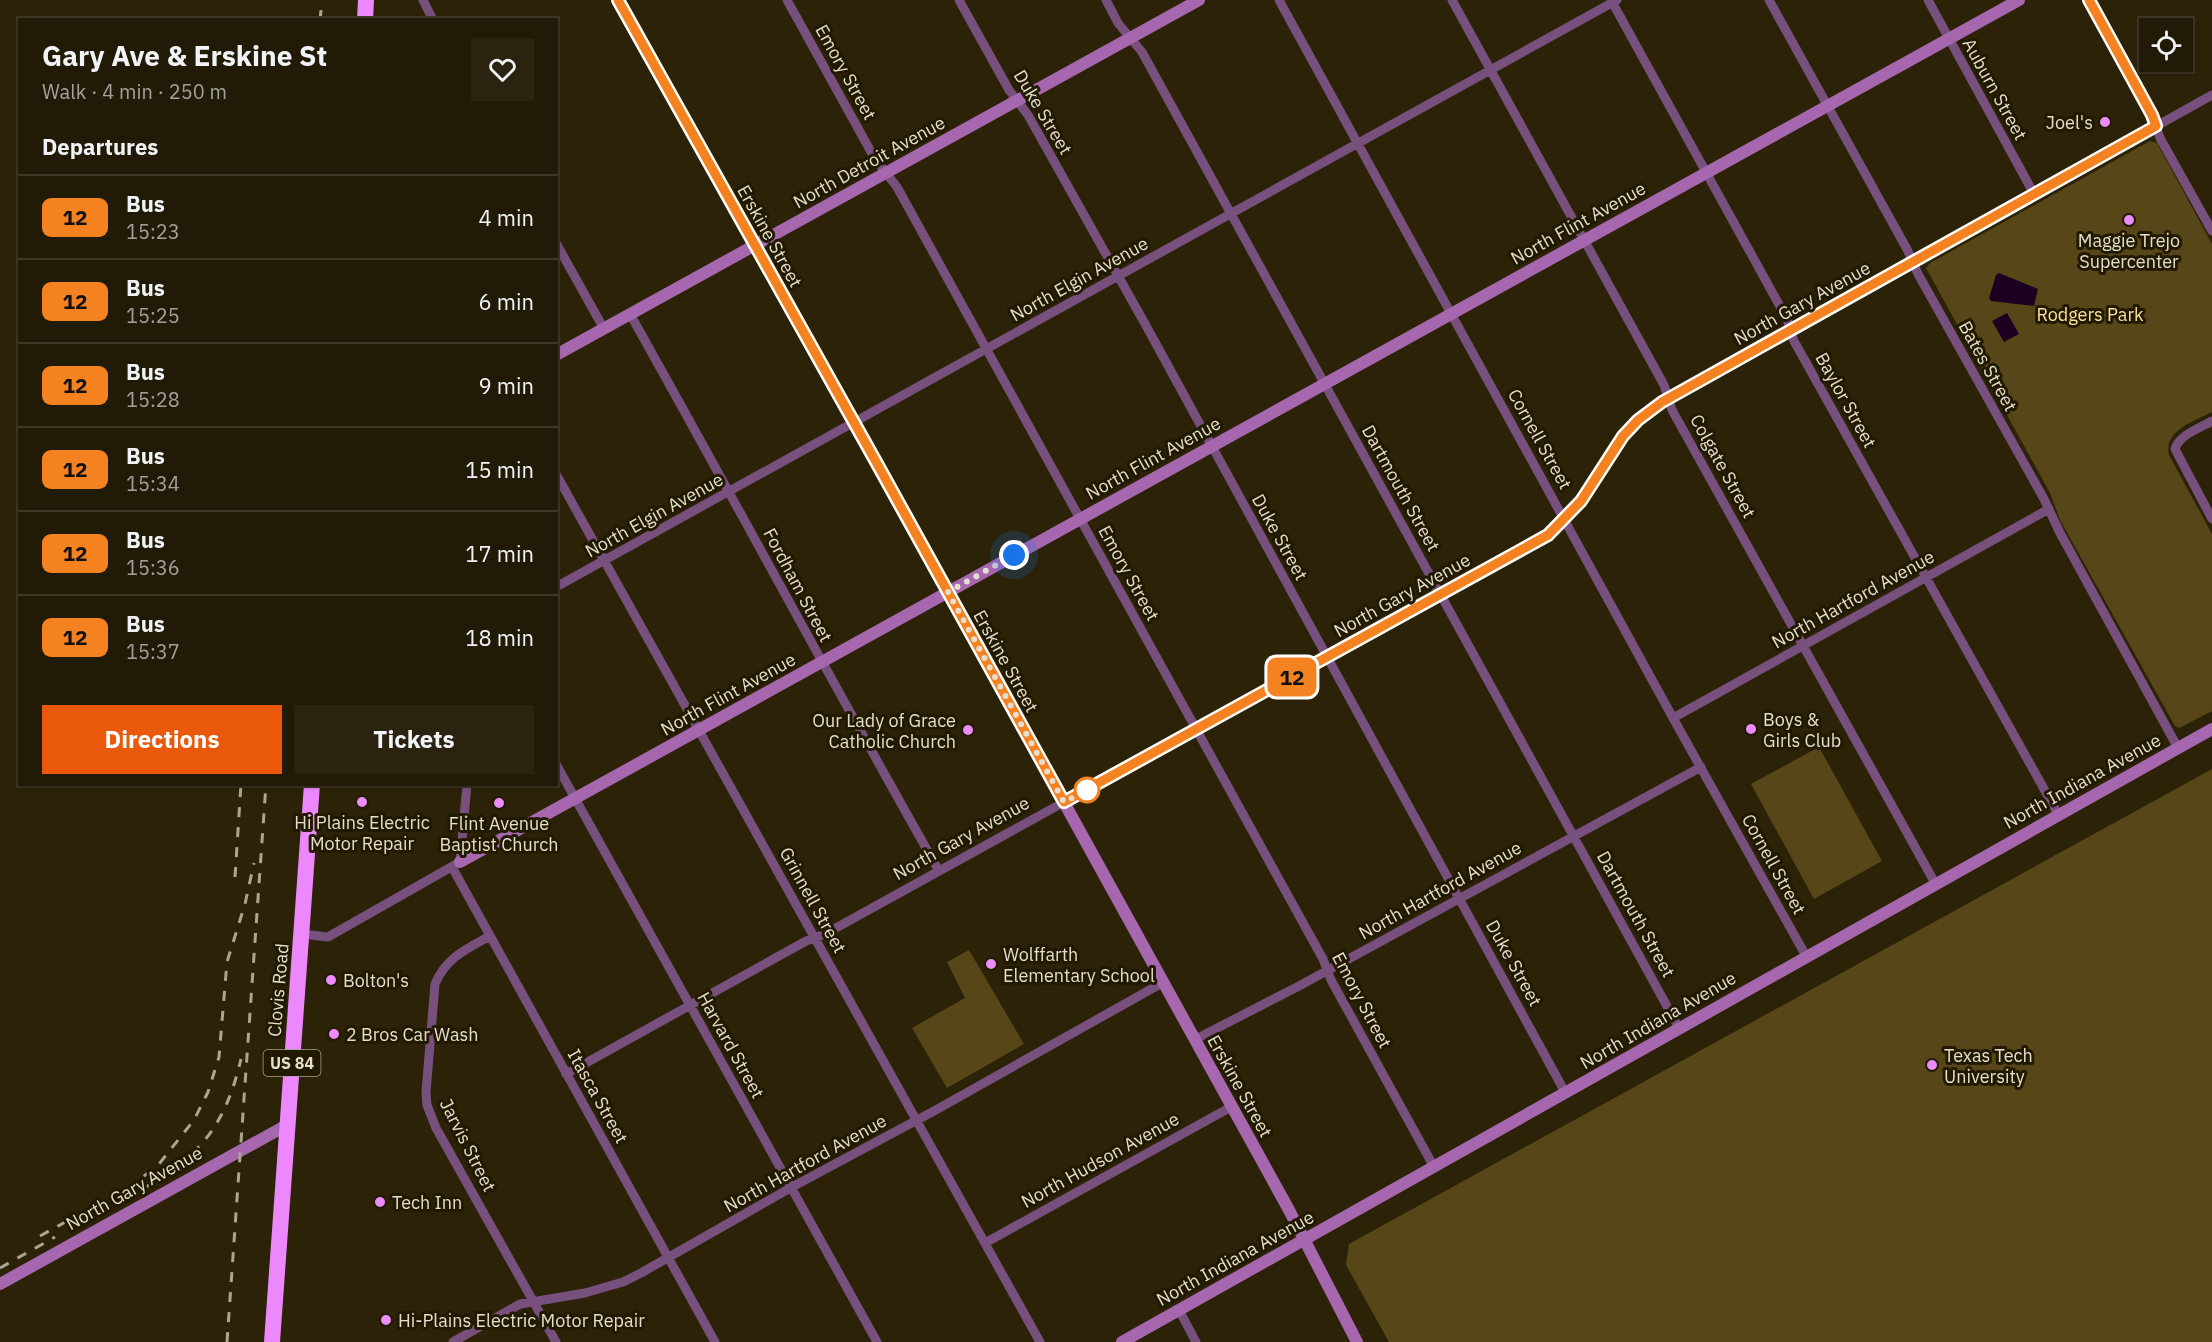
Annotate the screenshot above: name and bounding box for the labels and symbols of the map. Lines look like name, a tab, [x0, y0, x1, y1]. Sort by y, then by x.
street label: Emory Street	[810, 20, 882, 124]
street label: Auburn Street	[1958, 34, 2032, 144]
street label: Duke Street	[1009, 65, 1077, 159]
street label: North Detroit Avenue	[789, 111, 949, 213]
place label: Joel's	[2046, 111, 2093, 134]
marker: Joel's	[2098, 115, 2112, 129]
street label: North Flint Avenue	[1507, 176, 1650, 270]
street label: Erskine Street	[732, 181, 808, 291]
marker: Maggie Trejo Supercenter	[2122, 213, 2136, 227]
place label: Maggie Trejo Supercenter	[2078, 229, 2180, 273]
street label: North Elgin Avenue	[1006, 231, 1152, 326]
street label: North Gary Avenue	[1730, 256, 1874, 350]
park label: Rodgers Park	[2036, 303, 2144, 326]
street label: Bates Street	[1954, 317, 2022, 415]
street label: Baylor Street	[1810, 348, 1882, 452]
street label: Cornell Street	[1503, 385, 1577, 493]
street label: Colgate Street	[1685, 410, 1761, 522]
street label: North Flint Avenue	[1082, 411, 1225, 505]
street label: Dartmouth Street	[1357, 421, 1445, 555]
street label: North Elgin Avenue	[581, 467, 727, 562]
street label: Duke Street	[1247, 490, 1313, 584]
street label: Emory Street	[1093, 521, 1165, 625]
street label: Fordham Street	[758, 524, 838, 646]
your location	[999, 540, 1029, 570]
street label: North Hartford Avenue	[1768, 545, 1939, 653]
street label: North Gary Avenue	[1330, 548, 1474, 642]
street label: Erskine Street	[968, 606, 1044, 716]
street label: North Flint Avenue	[657, 647, 800, 741]
line badge: 12	[1265, 658, 1319, 696]
place label: Boys & Girls Club	[1763, 708, 1841, 752]
place label: Our Lady of Grace Catholic Church	[812, 709, 956, 753]
marker: Boys & Girls Club	[1744, 722, 1758, 736]
marker: Our Lady of Grace Catholic Church	[961, 723, 975, 737]
street label: North Indiana Avenue	[1999, 728, 2165, 834]
unlabelled marker	[1074, 777, 1100, 803]
street label: North Gary Avenue	[889, 791, 1033, 885]
marker: Hi Plains Electric Motor Repair	[355, 795, 369, 809]
marker: Flint Avenue Baptist Church	[492, 796, 506, 810]
street label: Cornell Street	[1737, 810, 1811, 918]
place label: Hi Plains Electric Motor Repair	[294, 811, 430, 855]
place label: Flint Avenue Baptist Church	[439, 812, 559, 856]
street label: North Hartford Avenue	[1355, 836, 1526, 944]
street label: Grinnell Street	[775, 843, 851, 957]
street label: Dartmouth Street	[1592, 847, 1680, 981]
street label: Duke Street	[1481, 916, 1547, 1010]
street label: Clovis Road	[262, 942, 294, 1038]
place label: Wolffarth Elementary School	[1003, 943, 1155, 987]
street label: Emory Street	[1327, 948, 1397, 1052]
marker: Wolffarth Elementary School	[984, 957, 998, 971]
street label: North Indiana Avenue	[1576, 966, 1740, 1074]
place label: Bolton's	[343, 969, 409, 992]
marker: Bolton's	[324, 973, 338, 987]
street label: Harvard Street	[692, 988, 770, 1102]
place label: 2 Bros Car Wash	[346, 1023, 479, 1046]
marker: 2 Bros Car Wash	[327, 1027, 341, 1041]
street label: Erskine Street	[1202, 1031, 1278, 1141]
place label: Texas Tech University	[1944, 1044, 2033, 1088]
street label: Itasca Street	[563, 1045, 633, 1147]
road number: US 84	[264, 1050, 320, 1076]
marker: Texas Tech University	[1925, 1058, 1939, 1072]
street label: Jarvis Street	[435, 1095, 501, 1195]
street label: North Hudson Avenue	[1017, 1107, 1183, 1213]
street label: North Hartford Avenue	[720, 1109, 891, 1217]
street label: North Gary Avenue	[62, 1141, 206, 1235]
place label: Tech Inn	[392, 1191, 462, 1214]
marker: Tech Inn	[373, 1195, 387, 1209]
street label: North Indiana Avenue	[1152, 1205, 1318, 1311]
place label: Hi-Plains Electric Motor Repair	[398, 1309, 645, 1332]
marker: Hi-Plains Electric Motor Repair	[379, 1313, 393, 1327]

